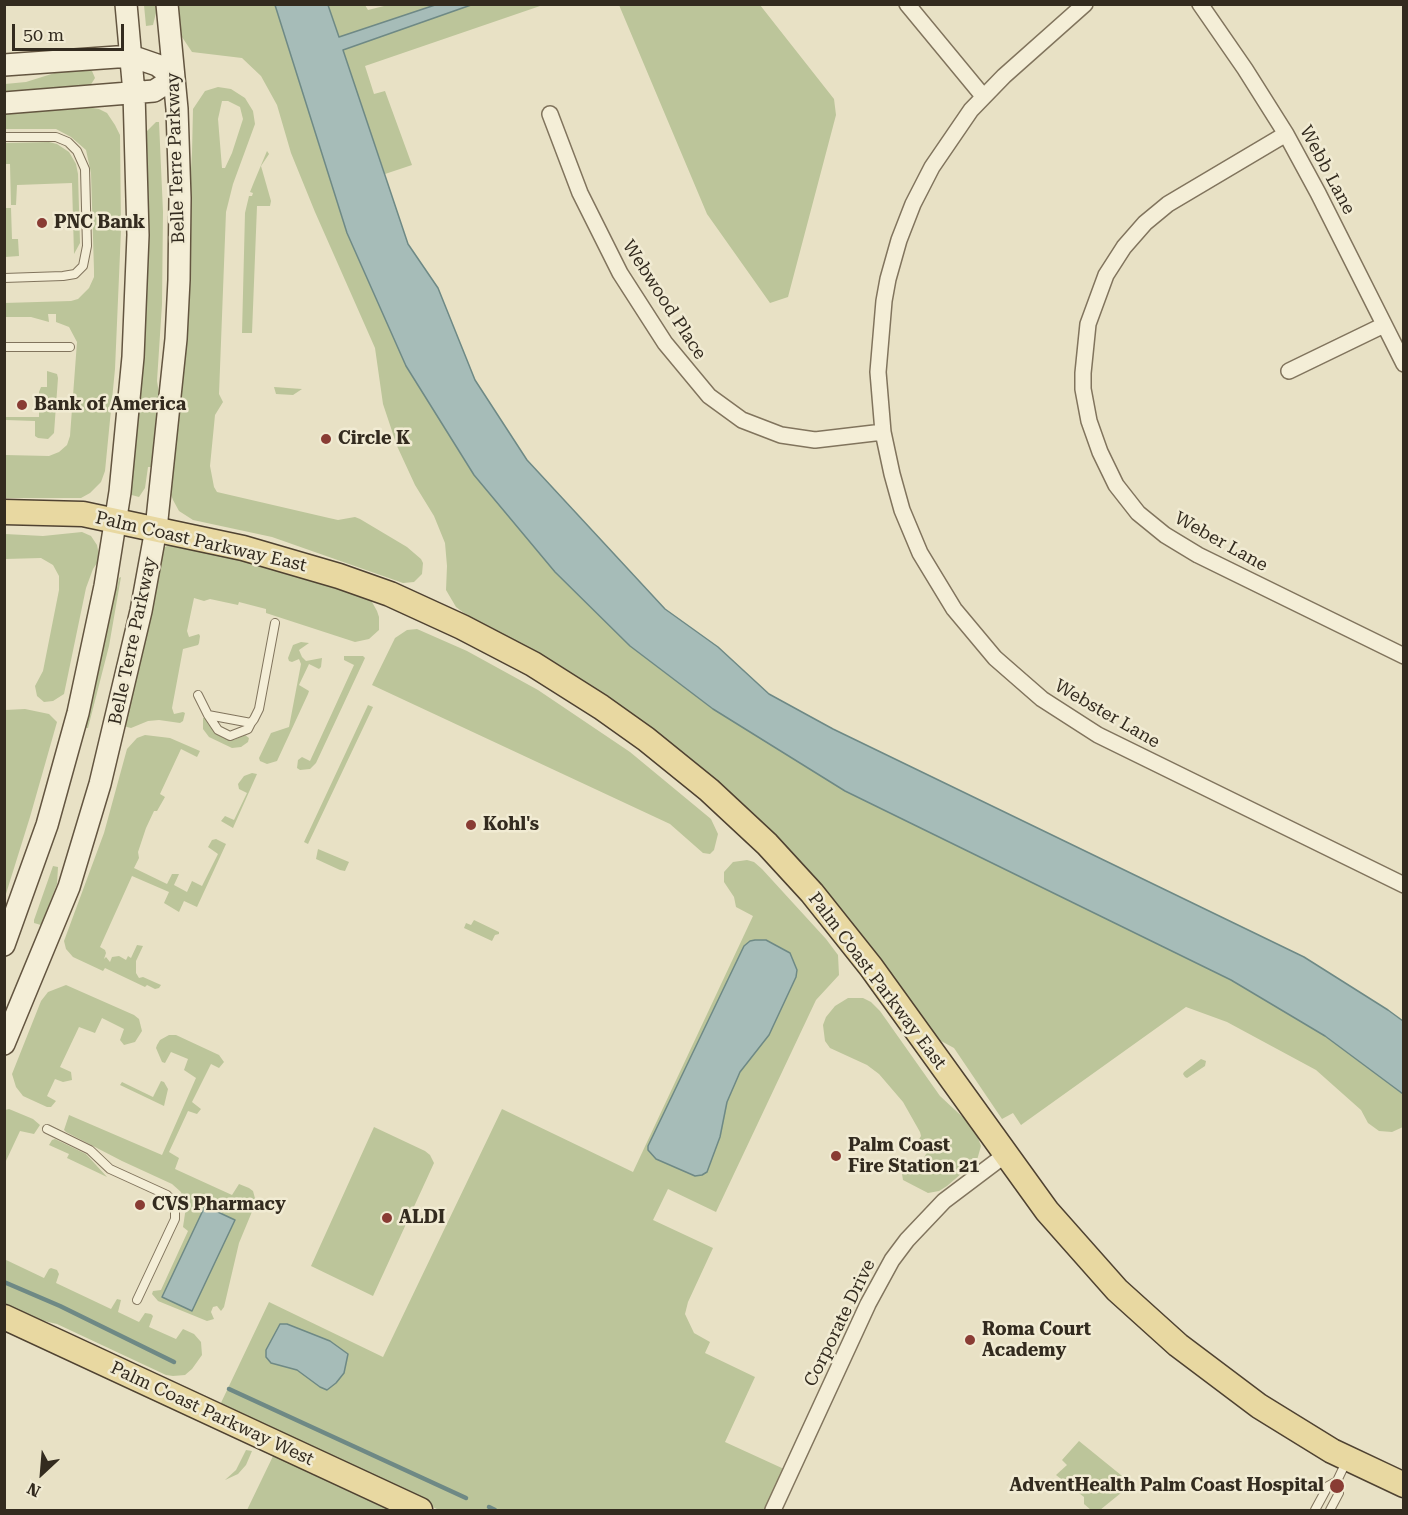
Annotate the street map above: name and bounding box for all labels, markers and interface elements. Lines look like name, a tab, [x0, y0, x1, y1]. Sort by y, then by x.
scale bar	[15, 12, 128, 50]
text: 50 m	[23, 24, 64, 45]
street label: Belle Terre Parkway	[162, 72, 190, 244]
street label: Webb Lane	[1295, 122, 1359, 218]
place label: PNC Bank	[54, 212, 145, 234]
marker: PNC Bank	[35, 216, 49, 230]
street label: Webwood Place	[617, 236, 711, 364]
place label: Bank of America	[34, 394, 186, 416]
marker: Bank of America	[15, 398, 29, 412]
place label: Circle K	[338, 428, 410, 450]
marker: Circle K	[319, 432, 333, 446]
street label: Palm Coast Parkway East	[93, 507, 309, 577]
street label: Weber Lane	[1171, 508, 1271, 576]
street label: Belle Terre Parkway	[105, 555, 161, 727]
street label: Webster Lane	[1050, 675, 1164, 753]
place label: Kohl's	[483, 814, 539, 836]
marker: Kohl's	[464, 818, 478, 832]
street label: Palm Coast Parkway East	[803, 888, 951, 1074]
place label: Palm Coast Fire Station 21	[848, 1135, 979, 1178]
marker: Palm Coast Fire Station 21	[829, 1149, 843, 1163]
place label: CVS Pharmacy	[152, 1194, 286, 1216]
marker: CVS Pharmacy	[133, 1198, 147, 1212]
place label: ALDI	[399, 1207, 445, 1229]
marker: ALDI	[380, 1211, 394, 1225]
street label: Corporate Drive	[800, 1256, 880, 1390]
place label: Roma Court Academy	[982, 1319, 1091, 1362]
marker: Roma Court Academy	[963, 1333, 977, 1347]
street label: Palm Coast Parkway West	[107, 1357, 317, 1471]
north arrow	[12, 1443, 72, 1503]
place label: AdventHealth Palm Coast Hospital	[1009, 1475, 1324, 1497]
marker: AdventHealth Palm Coast Hospital	[1328, 1477, 1346, 1495]
text: N	[24, 1478, 44, 1501]

